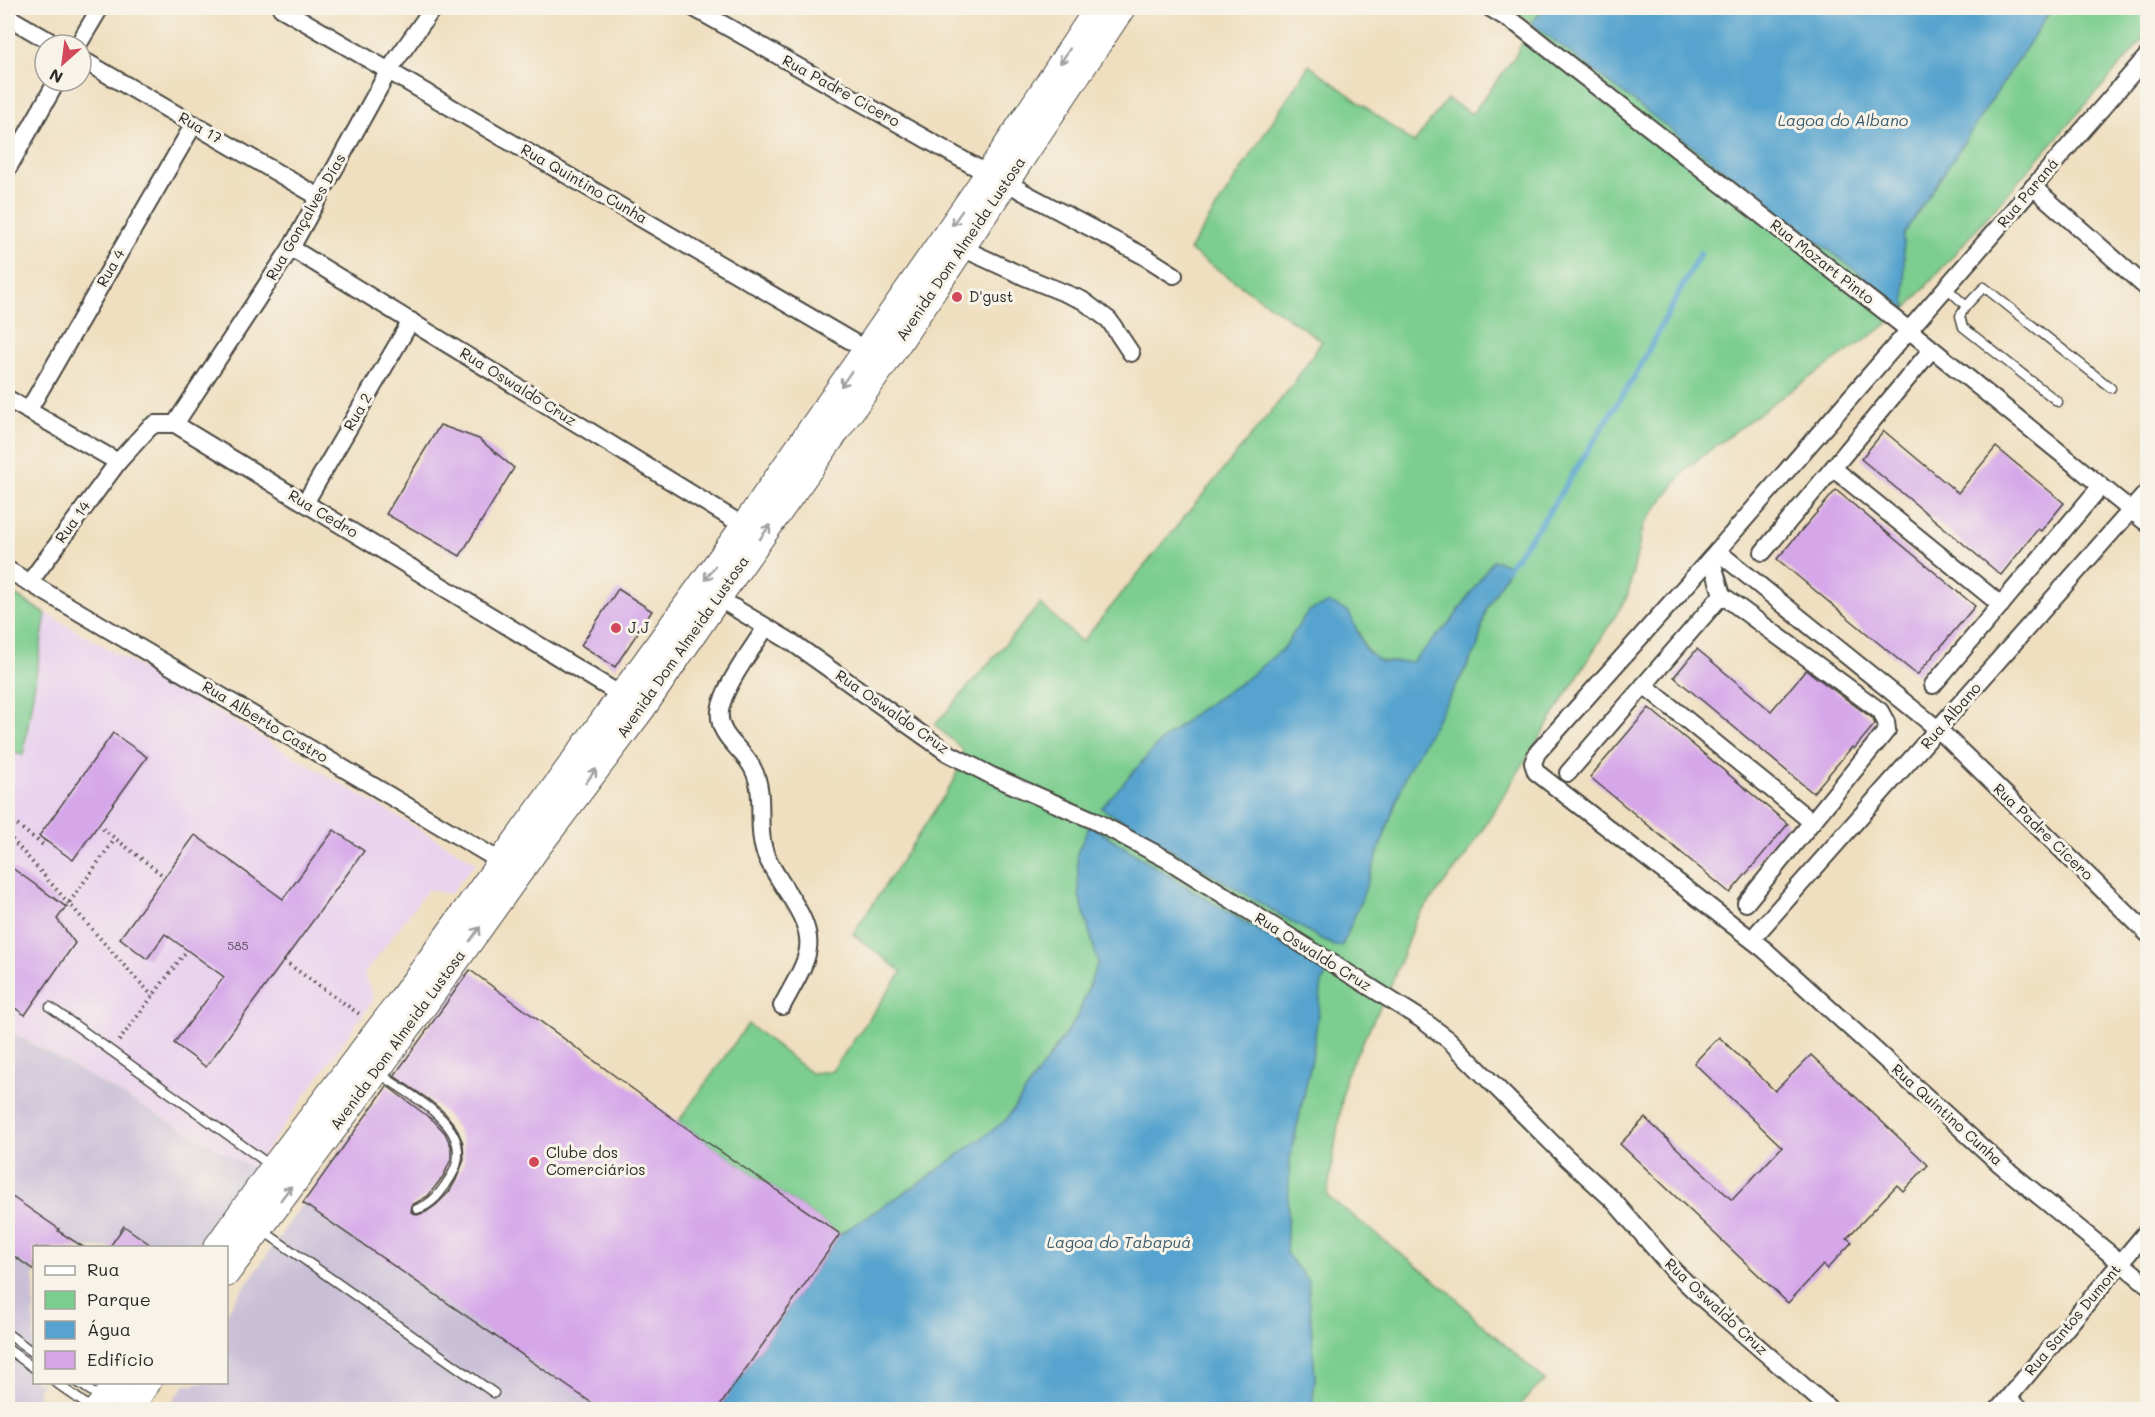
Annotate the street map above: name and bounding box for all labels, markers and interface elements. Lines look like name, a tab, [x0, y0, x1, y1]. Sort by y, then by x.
north arrow	[33, 33, 93, 93]
one-way arrow	[1059, 48, 1072, 65]
street label: Rua Padre Cícero	[779, 49, 904, 131]
text: N	[45, 65, 66, 89]
street label: Rua 17	[175, 107, 226, 148]
water label: Lagoa do Albano	[1778, 109, 1909, 130]
street label: Rua Quintino Cunha	[518, 139, 651, 228]
street label: Rua Gonçalves Días	[261, 149, 350, 284]
street label: Avenida Dom Almeida Lustosa	[891, 153, 1029, 344]
street label: Rua Paraná	[1992, 153, 2062, 231]
one-way arrow	[951, 210, 963, 226]
street label: Rua Mozart Pinto	[1766, 214, 1879, 308]
street label: Rua 4	[91, 245, 129, 290]
place label: D'gust	[969, 286, 1013, 306]
marker: D'gust	[950, 290, 964, 304]
street label: Rua Oswaldo Cruz	[456, 342, 581, 430]
one-way arrow	[840, 370, 852, 386]
street label: Rua 2	[338, 389, 376, 434]
street label: Rua Cedro	[285, 485, 362, 542]
street label: Rua 14	[50, 496, 94, 546]
one-way arrow	[758, 525, 771, 541]
street label: Avenida Dom Almeida Lustosa	[612, 551, 753, 741]
one-way arrow	[704, 564, 716, 580]
place label: J.J	[628, 617, 650, 637]
marker: J.J	[609, 621, 623, 635]
street label: Rua Oswaldo Cruz	[832, 665, 953, 758]
street label: Rua Alberto Castro	[199, 676, 332, 767]
street label: Rua Albano	[1916, 678, 1985, 753]
one-way arrow	[584, 769, 597, 785]
street label: Rua Padre Cícero	[1989, 778, 2098, 884]
street label: Rua Oswaldo Cruz	[1251, 907, 1376, 995]
one-way arrow	[469, 926, 481, 942]
house number: 585	[227, 937, 249, 953]
street label: Avenida Dom Almeida Lustosa	[325, 945, 469, 1133]
street label: Rua Quintino Cunha	[1888, 1059, 2008, 1170]
place label: Clube dos Comerciários	[546, 1142, 645, 1179]
marker: Clube dos Comerciários	[527, 1155, 541, 1169]
one-way arrow	[279, 1185, 292, 1201]
water label: Lagoa do Tabapuá	[1047, 1231, 1191, 1252]
legend	[33, 1246, 228, 1384]
street label: Rua Oswaldo Cruz	[1661, 1253, 1772, 1359]
text: Rua	[87, 1257, 120, 1281]
street label: Rua Santos Dumont	[2020, 1259, 2125, 1379]
text: Parque	[87, 1287, 151, 1311]
text: Água	[87, 1317, 131, 1341]
text: Edifício	[87, 1347, 154, 1371]

